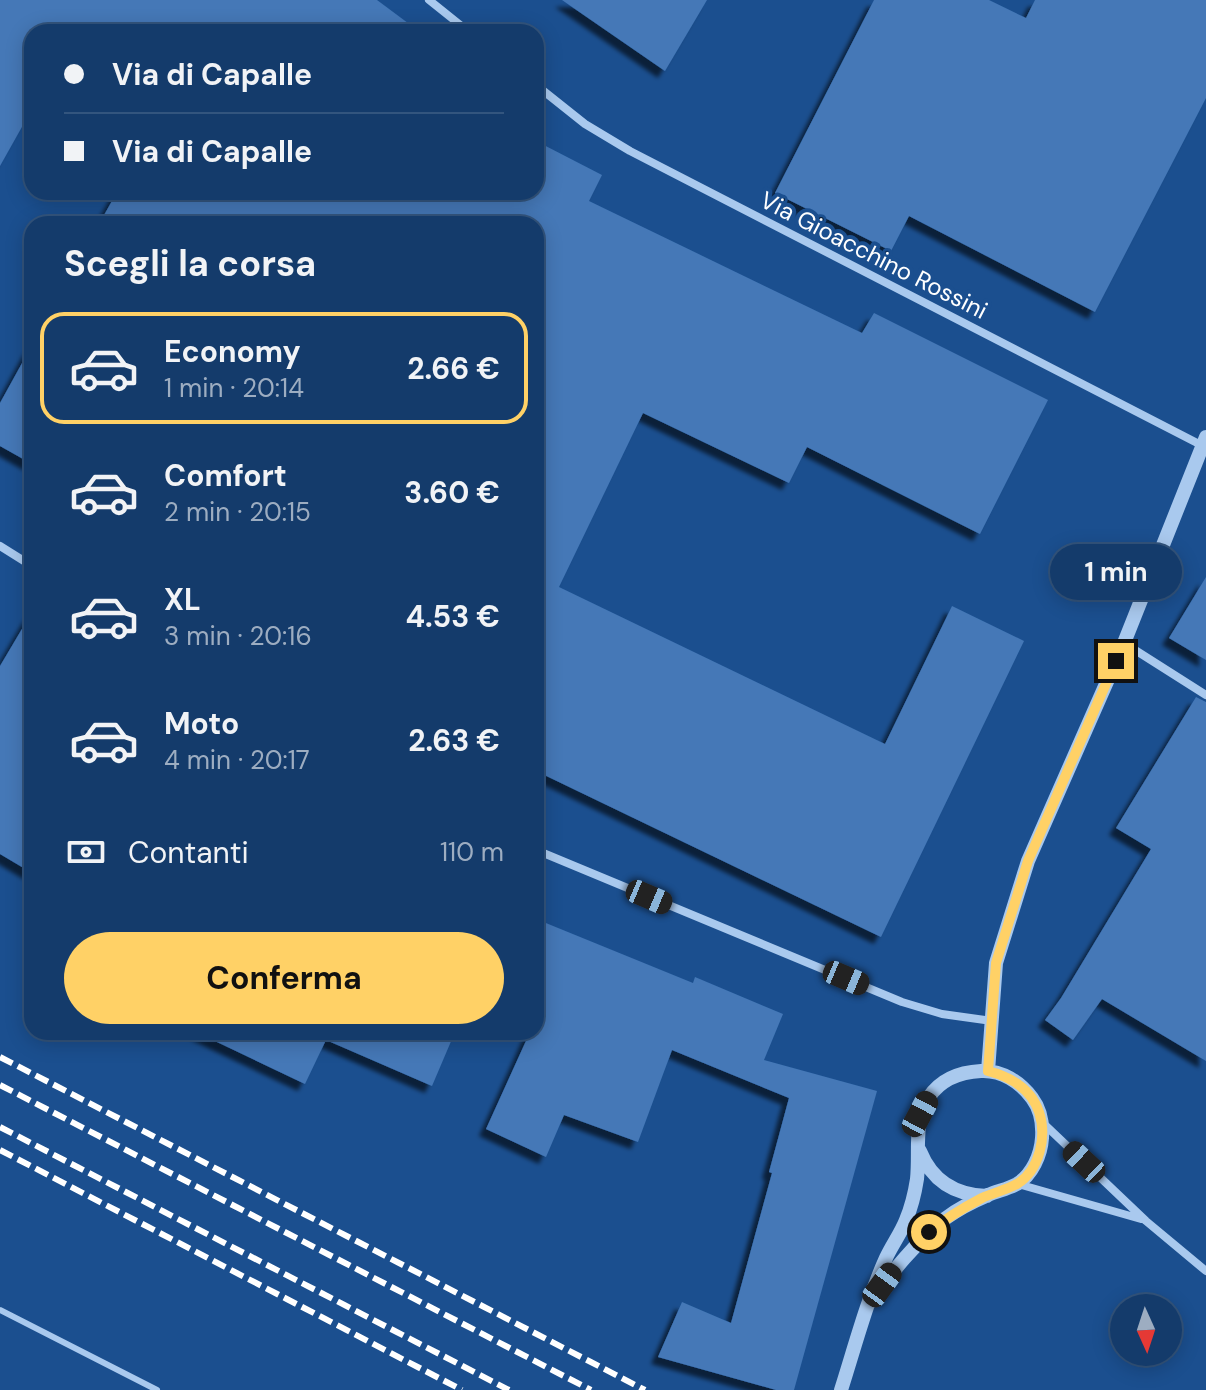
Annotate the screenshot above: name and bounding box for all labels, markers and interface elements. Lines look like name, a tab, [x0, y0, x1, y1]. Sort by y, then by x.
text: Via di Capalle	[112, 55, 312, 94]
text: Via di Capalle	[112, 132, 312, 171]
street label: Via Gioacchino Rossini	[755, 184, 993, 326]
text: Scegli la corsa	[64, 240, 316, 287]
icon: car	[68, 332, 140, 404]
text: Economy	[164, 332, 301, 371]
text: 2.66 €	[407, 349, 500, 388]
text: 1 min · 20:14	[164, 371, 304, 405]
icon: car	[68, 456, 140, 528]
text: Comfort	[164, 456, 287, 495]
text: 3.60 €	[404, 473, 500, 512]
text: 2 min · 20:15	[164, 495, 311, 529]
callout: 1 min	[1050, 545, 1182, 601]
text: 1 min	[1084, 555, 1148, 589]
icon: car	[68, 580, 140, 652]
text: XL	[164, 580, 201, 619]
text: 4.53 €	[405, 597, 500, 636]
text: 3 min · 20:16	[164, 619, 312, 653]
route end	[1098, 643, 1134, 679]
icon: car	[68, 704, 140, 776]
text: Moto	[164, 704, 239, 743]
text: 2.63 €	[408, 721, 500, 760]
text: 4 min · 20:17	[164, 743, 310, 777]
icon: cash	[64, 830, 108, 874]
text: Contanti	[128, 833, 249, 872]
text: 110 m	[440, 835, 504, 869]
car	[622, 877, 676, 917]
button: Conferma	[64, 932, 504, 1024]
car	[819, 958, 873, 998]
car	[898, 1087, 942, 1141]
car	[1058, 1137, 1110, 1187]
route start	[911, 1214, 947, 1250]
car	[858, 1259, 906, 1311]
north arrow	[1110, 1294, 1182, 1366]
map controls	[1110, 1294, 1182, 1366]

